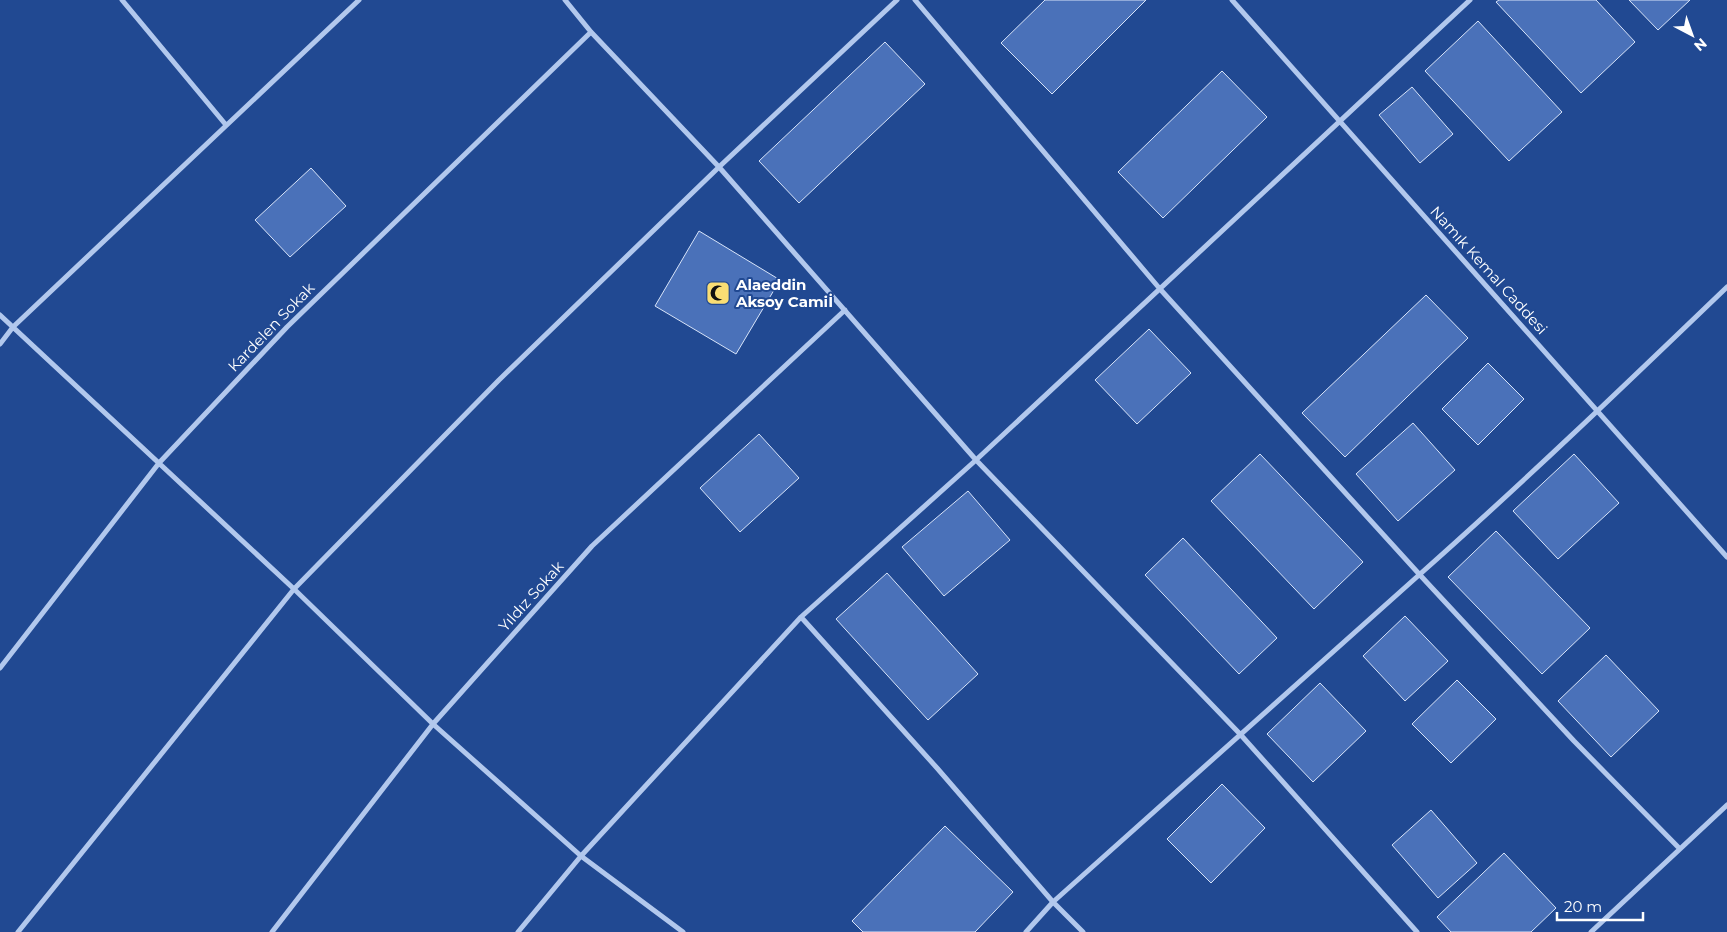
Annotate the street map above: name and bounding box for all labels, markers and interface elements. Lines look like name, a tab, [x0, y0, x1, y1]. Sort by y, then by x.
north arrow	[1667, 10, 1717, 60]
text: N	[1690, 34, 1711, 55]
street label: Namık Kemal Caddesi	[1426, 202, 1552, 338]
place label: Alaeddin Aksoy Camiİ	[735, 275, 833, 311]
street label: Kardelen Sokak	[224, 278, 318, 376]
mosque icon: Alaeddin Aksoy Camiİ	[705, 280, 731, 306]
street label: Yıldız Sokak	[494, 557, 568, 635]
scale bar	[1557, 890, 1643, 922]
text: 20 m	[1564, 897, 1602, 916]

